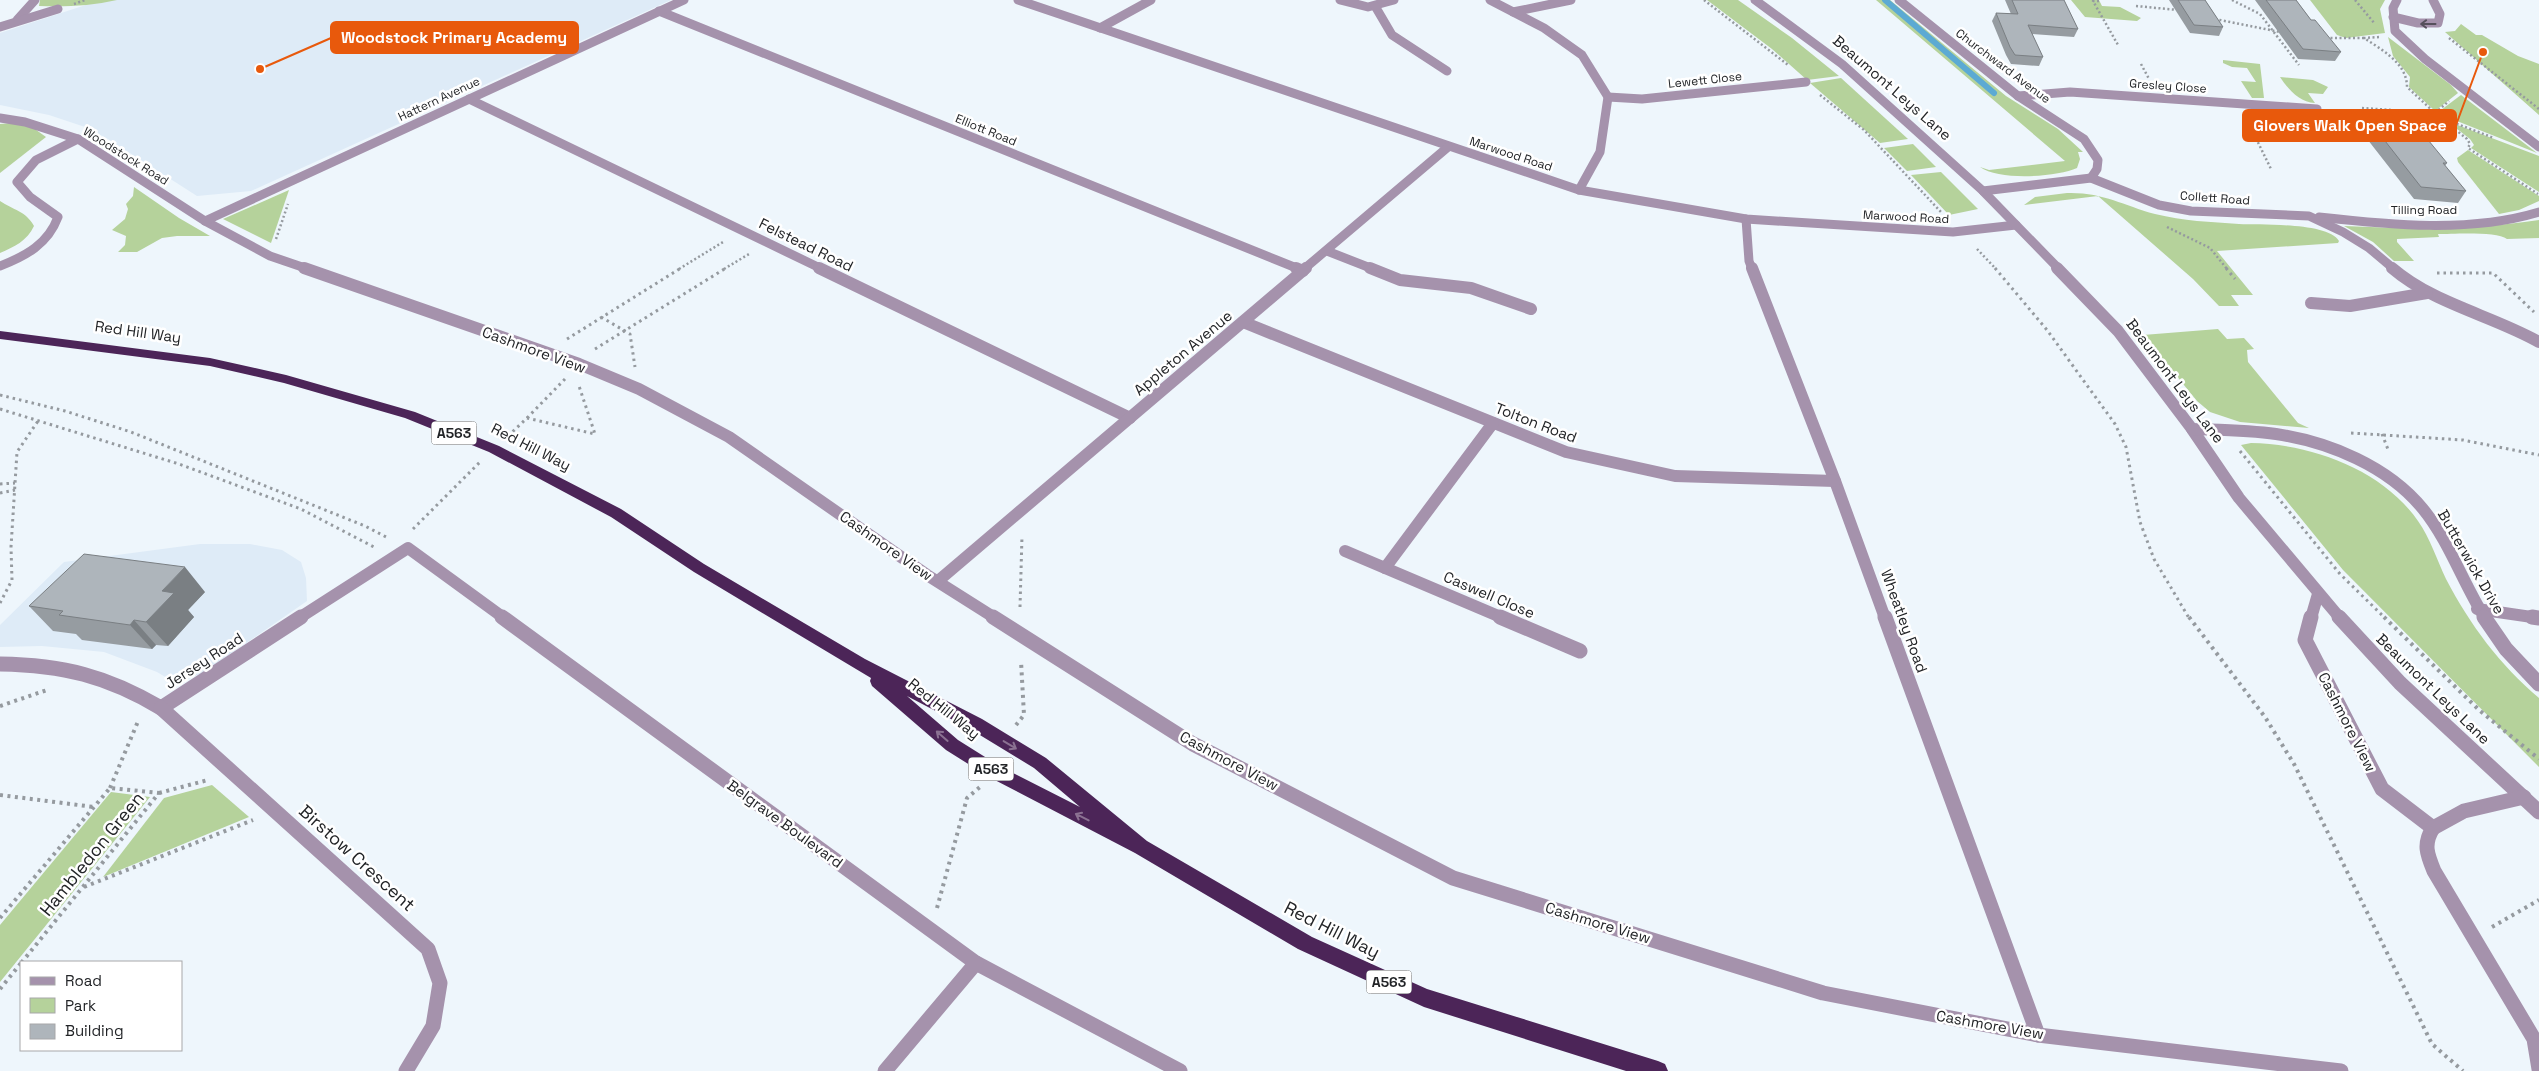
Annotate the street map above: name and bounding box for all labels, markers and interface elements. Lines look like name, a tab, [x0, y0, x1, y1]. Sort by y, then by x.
one-way arrow	[2420, 19, 2436, 29]
callout: Woodstock Primary Academy	[331, 22, 578, 53]
street label: Churchward Avenue	[1952, 25, 2054, 107]
text: Woodstock Primary Academy	[341, 27, 567, 48]
street label: Beaumont Leys Lane	[1829, 31, 1956, 144]
street label: Lewett Close	[1667, 68, 1743, 92]
street label: Hattern Avenue	[396, 73, 482, 125]
street label: Gresley Close	[2129, 75, 2207, 97]
street label: Elliott Road	[953, 110, 1019, 150]
callout: Glovers Walk Open Space	[2243, 110, 2456, 141]
text: Glovers Walk Open Space	[2253, 115, 2447, 136]
street label: Woodstock Road	[80, 123, 172, 189]
street label: Marwood Road	[1467, 133, 1555, 175]
street label: Collett Road	[2180, 188, 2250, 208]
street label: Tilling Road	[2391, 202, 2457, 218]
street label: Marwood Road	[1862, 207, 1950, 227]
street label: Felstead Road	[756, 214, 856, 276]
street label: Appleton Avenue	[1130, 306, 1236, 399]
street label: Beaumont Leys Lane	[2122, 315, 2229, 447]
street label: Red Hill Way	[94, 316, 182, 347]
street label: Cashmore View	[480, 322, 589, 377]
street label: Tolton Road	[1493, 398, 1580, 447]
street label: Red Hill Way	[488, 418, 574, 475]
road number: A563	[432, 422, 476, 444]
street label: Butterwick Drive	[2434, 506, 2509, 618]
street label: Cashmore View	[836, 507, 936, 585]
street label: Caswell Close	[1441, 567, 1538, 622]
street label: Wheatley Road	[1877, 567, 1932, 675]
street label: Jersey Road	[161, 628, 246, 693]
street label: Beaumont Leys Lane	[2372, 629, 2494, 748]
street label: Cashmore View	[2314, 669, 2381, 775]
street label: Red Hill Way	[905, 674, 984, 743]
street label: Cashmore View	[1177, 727, 1282, 795]
one-way arrow	[935, 730, 948, 741]
one-way arrow	[1002, 741, 1016, 751]
road number: A563	[968, 758, 1014, 781]
street label: Belgrave Boulevard	[724, 775, 847, 872]
street label: Hambledon Green	[34, 787, 149, 921]
street label: Birstow Crescent	[294, 799, 420, 916]
one-way arrow	[1075, 812, 1090, 821]
street label: Red Hill Way	[1280, 896, 1384, 964]
street label: Cashmore View	[1543, 897, 1653, 948]
legend	[20, 961, 182, 1051]
road number: A563	[1366, 970, 1412, 994]
text: Road	[65, 971, 102, 990]
text: Park	[65, 996, 96, 1015]
street label: Cashmore View	[1935, 1006, 2045, 1043]
text: Building	[65, 1021, 124, 1040]

